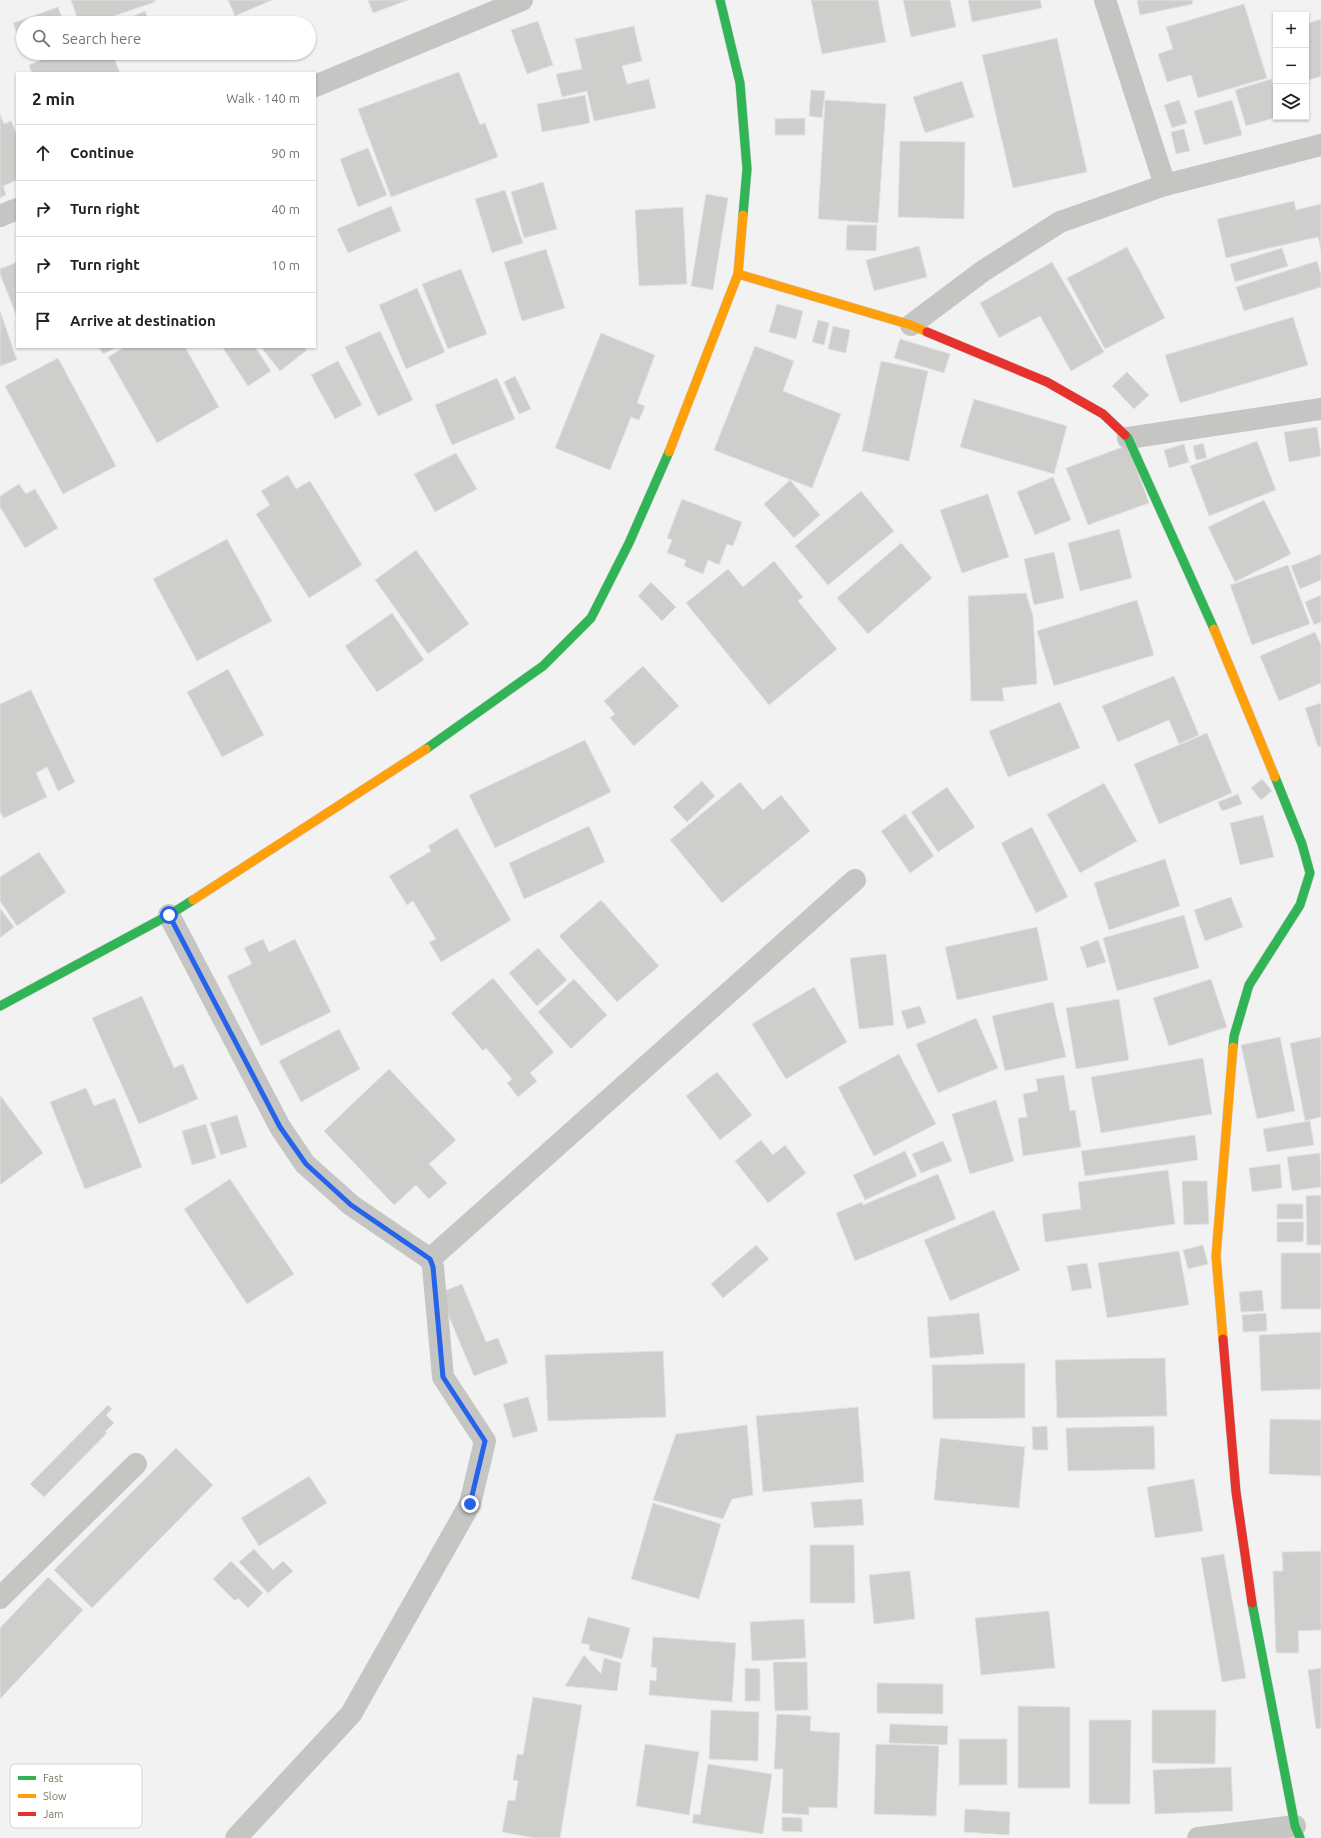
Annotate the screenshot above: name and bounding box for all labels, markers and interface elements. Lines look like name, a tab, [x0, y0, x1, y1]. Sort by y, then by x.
map controls	[1273, 12, 1309, 120]
button: +	[1273, 12, 1309, 48]
search box	[16, 16, 316, 60]
icon: search	[30, 27, 52, 49]
text: Search here	[62, 30, 141, 47]
button: −	[1273, 48, 1309, 84]
button: layers	[1273, 84, 1309, 120]
text: 2 min	[32, 89, 75, 108]
text: Walk · 140 m	[226, 91, 300, 105]
icon: ahead	[32, 142, 54, 164]
text: Continue	[70, 144, 134, 161]
text: 90 m	[271, 146, 300, 160]
icon: right	[32, 198, 54, 220]
text: Turn right	[70, 200, 140, 217]
text: 40 m	[271, 202, 300, 216]
icon: right	[32, 254, 54, 276]
text: Turn right	[70, 256, 140, 273]
text: 10 m	[271, 258, 300, 272]
icon: arrive	[32, 310, 54, 332]
text: Arrive at destination	[70, 312, 216, 329]
route start	[160, 906, 178, 924]
route end	[461, 1495, 479, 1513]
legend	[10, 1764, 142, 1828]
text: Fast	[43, 1772, 64, 1784]
text: Slow	[43, 1790, 67, 1802]
text: Jam	[43, 1808, 64, 1820]

